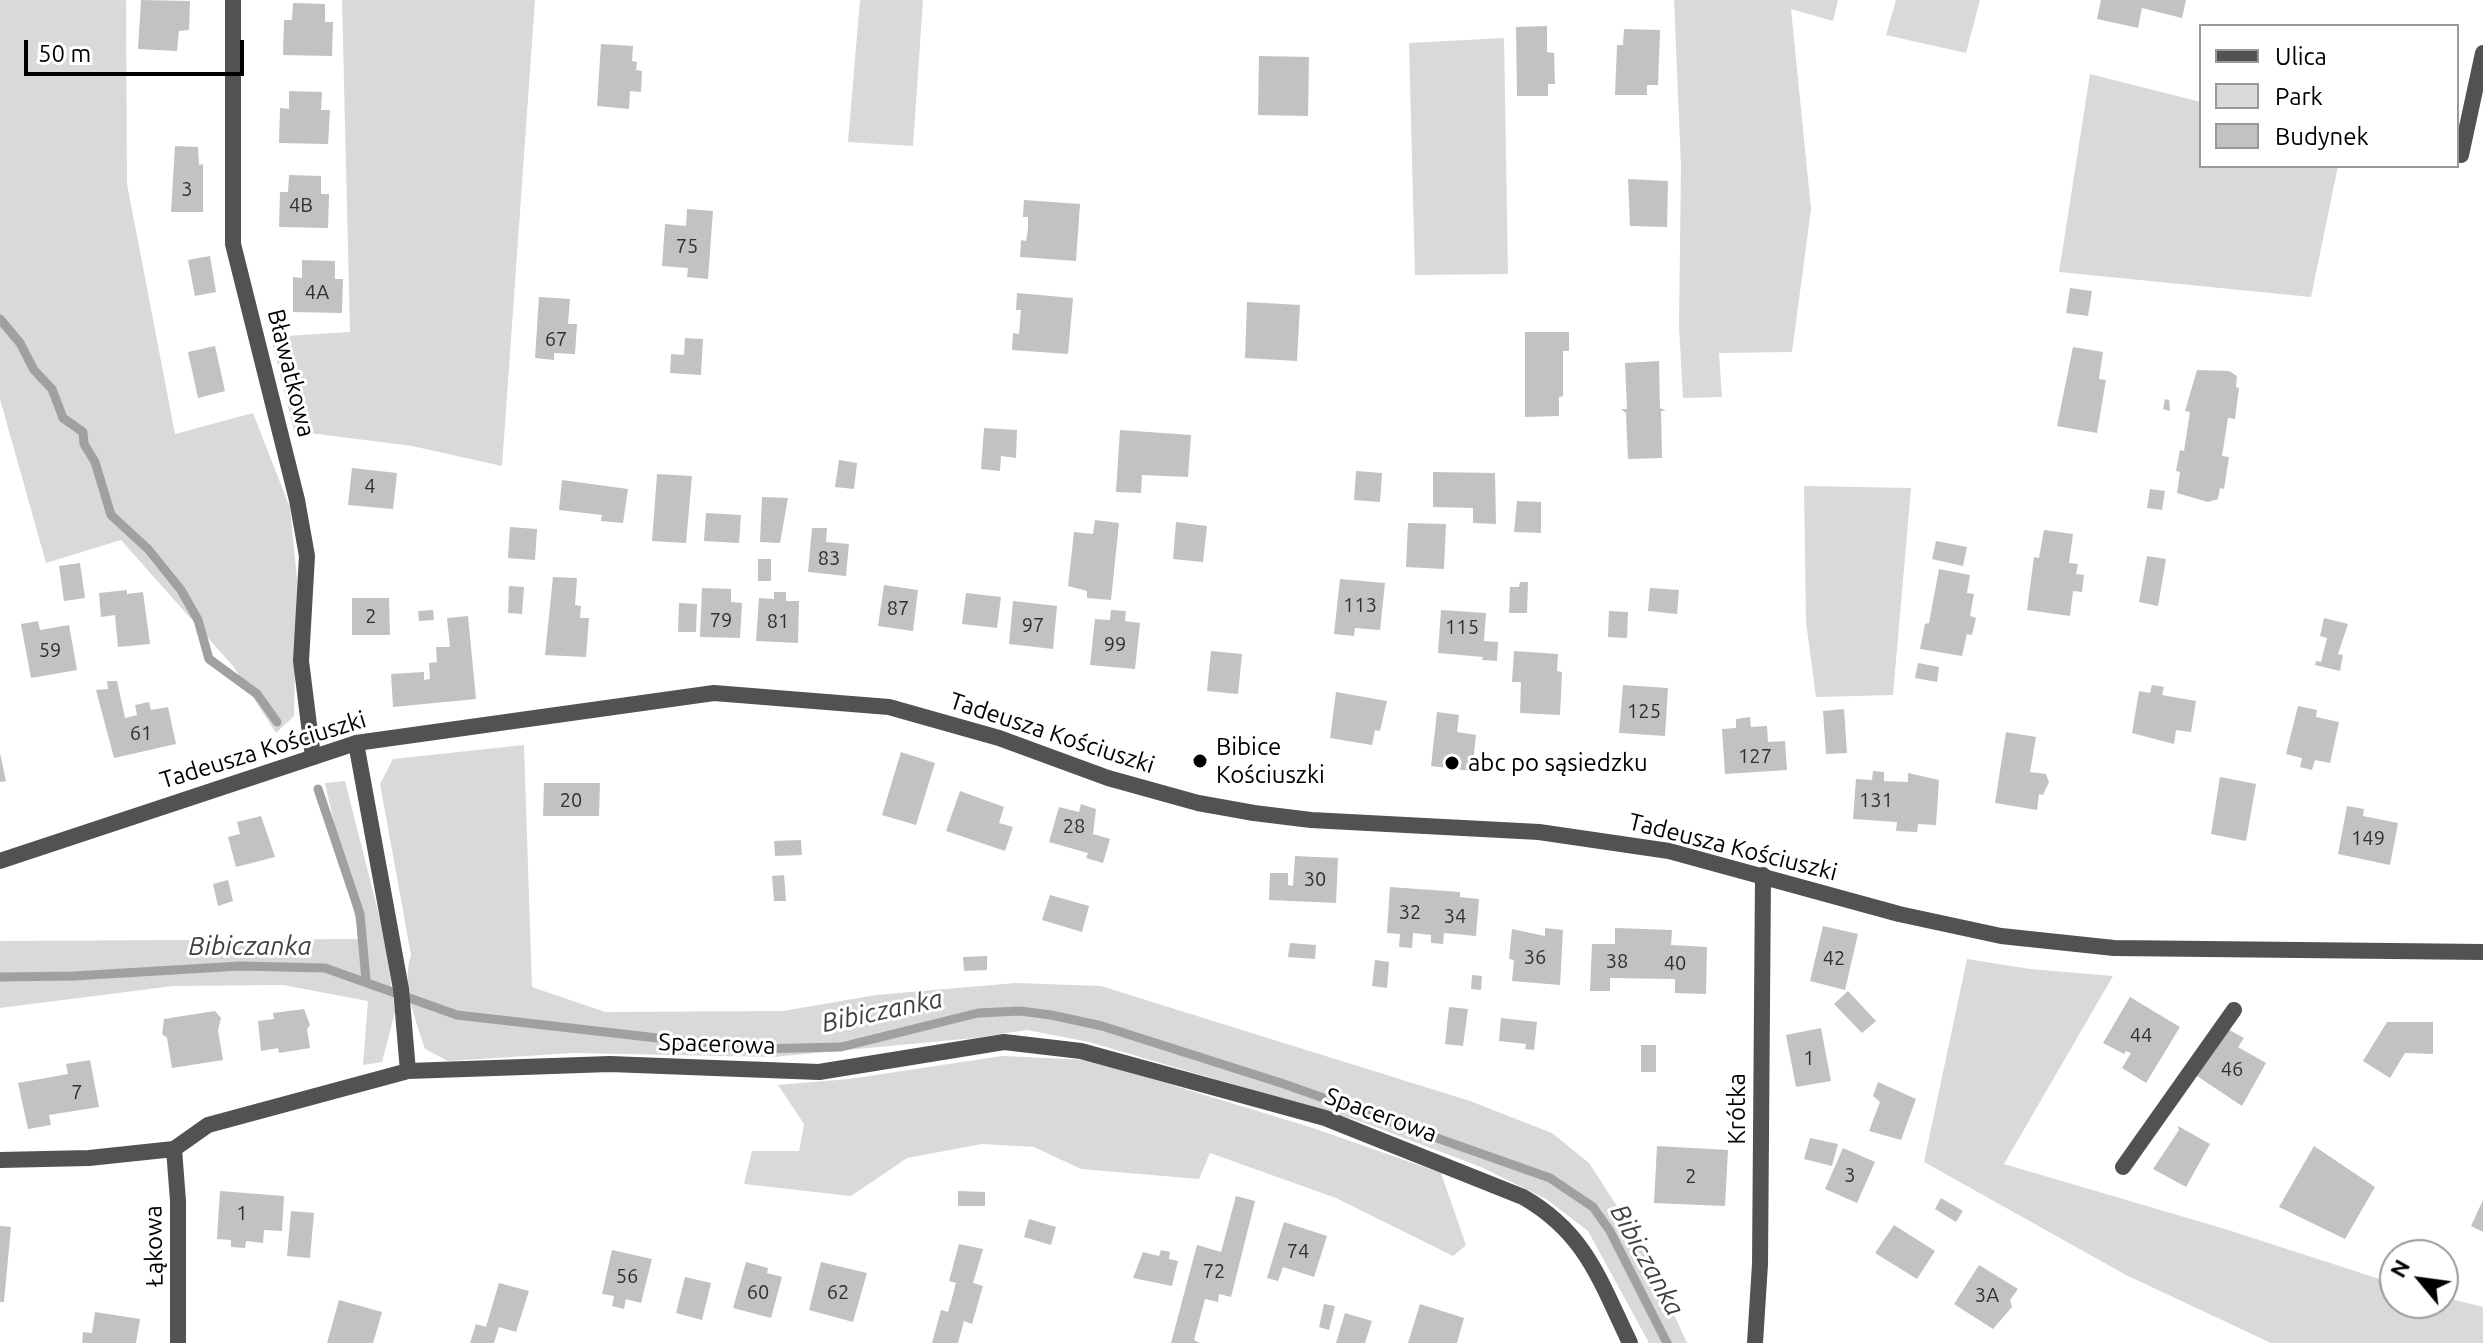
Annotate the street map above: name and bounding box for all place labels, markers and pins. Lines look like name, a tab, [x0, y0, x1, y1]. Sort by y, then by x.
place label: Bibice Kościuszki	[1216, 733, 1325, 789]
place label: abc po sąsiedzku	[1468, 749, 1648, 777]
marker: Bibice Kościuszki	[1191, 752, 1209, 770]
marker: abc po sąsiedzku	[1443, 754, 1461, 772]

